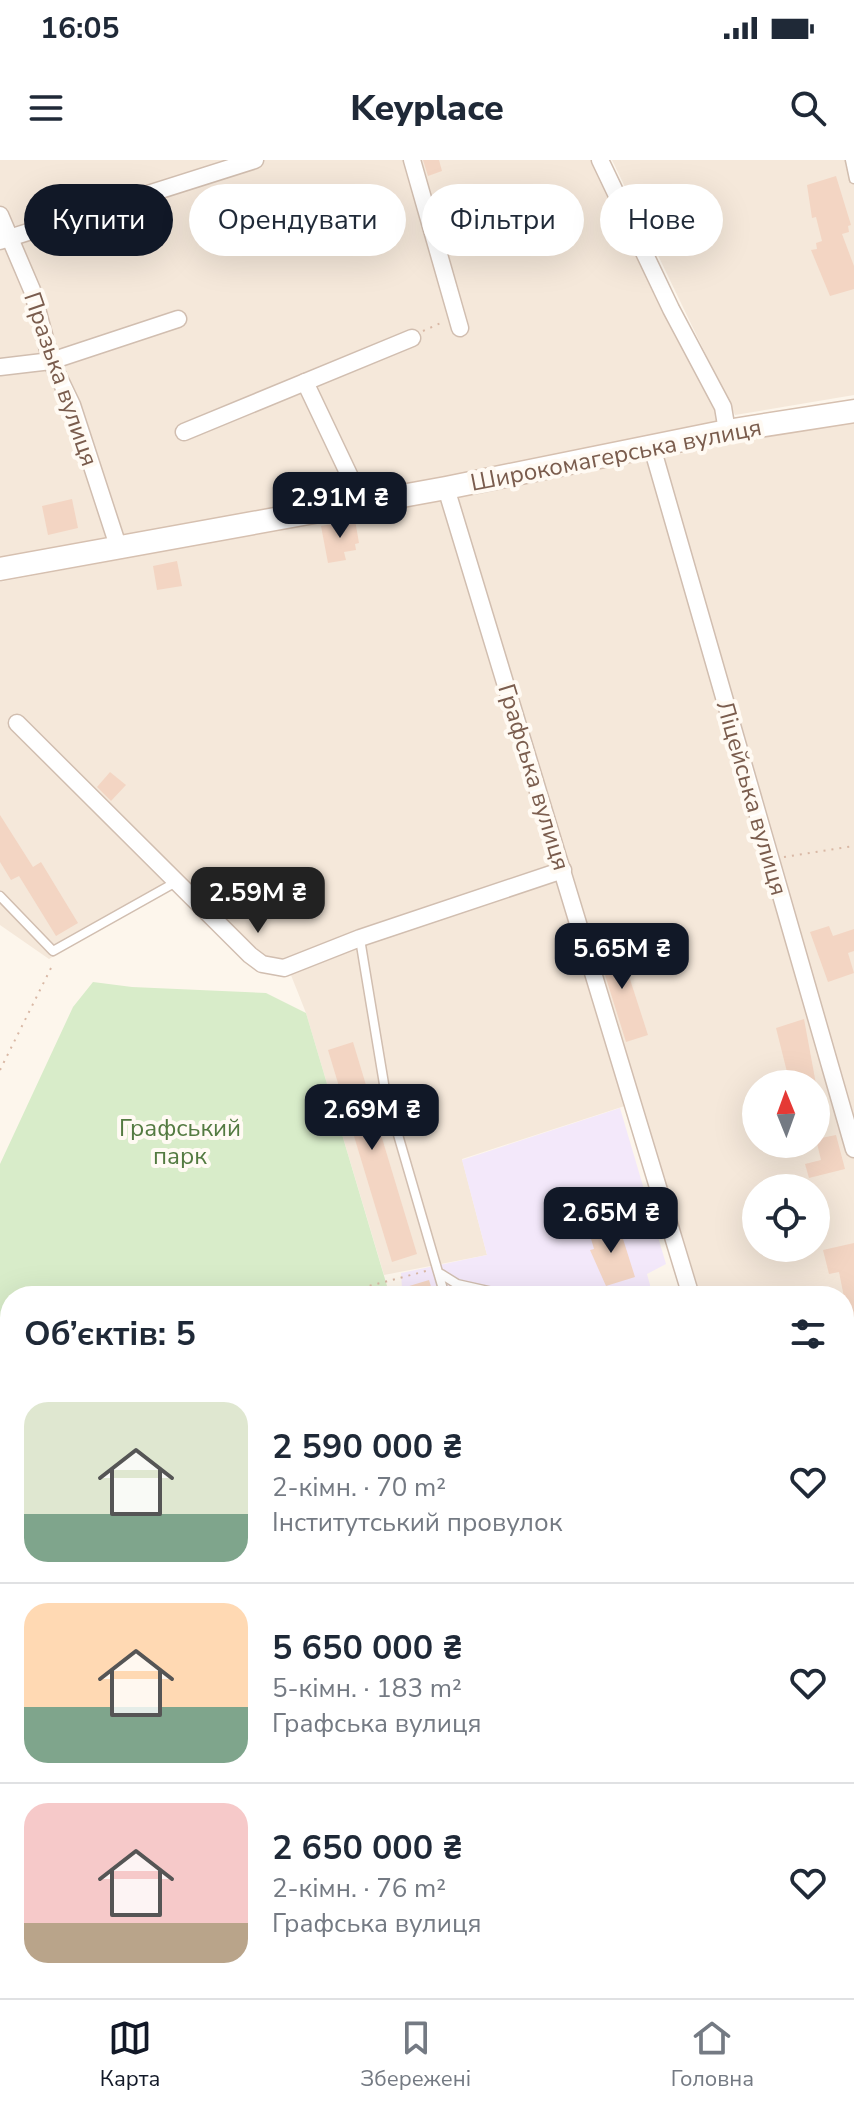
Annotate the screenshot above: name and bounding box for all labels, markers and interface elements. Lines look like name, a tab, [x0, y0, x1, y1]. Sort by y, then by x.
text: 16:05	[40, 8, 119, 49]
text: Keyplace	[350, 84, 504, 133]
icon: menu	[24, 86, 68, 130]
icon: search	[786, 86, 830, 130]
chip: Купити	[24, 184, 173, 256]
chip: Орендувати	[189, 184, 406, 256]
chip: Фільтри	[422, 184, 584, 256]
chip: Нове	[600, 184, 723, 256]
street label: Празька вулиця	[16, 288, 106, 470]
street label: Широкомагерська вулиця	[468, 411, 764, 499]
pin: 2.91M ₴	[266, 472, 414, 540]
text: 2.91M ₴	[291, 480, 389, 515]
street label: Графська вулиця	[490, 680, 578, 874]
street label: Ліцейська вулиця	[709, 697, 795, 899]
pin: 2.59M ₴	[184, 867, 332, 935]
text: 2.59M ₴	[209, 875, 307, 910]
pin: 5.65M ₴	[548, 923, 696, 991]
text: 5.65M ₴	[573, 931, 671, 966]
north arrow	[742, 1070, 830, 1158]
map controls	[742, 1070, 830, 1262]
pin: 2.69M ₴	[298, 1084, 446, 1152]
text: 2.69M ₴	[323, 1092, 421, 1127]
park label: Графський парк	[119, 1112, 241, 1172]
button: locate	[742, 1174, 830, 1262]
pin: 2.65M ₴	[537, 1187, 685, 1255]
text: 2.65M ₴	[562, 1195, 660, 1230]
text: Об’єктів: 5	[24, 1311, 196, 1357]
icon: filters	[786, 1312, 830, 1356]
text: 2 590 000 ₴	[272, 1424, 463, 1470]
icon: home	[88, 1434, 184, 1530]
icon: heart	[786, 1460, 830, 1504]
text: 2-кімн. · 70 m²	[272, 1470, 446, 1505]
text: Інститутський провулок	[272, 1505, 562, 1540]
text: 5 650 000 ₴	[272, 1625, 463, 1671]
icon: home	[88, 1635, 184, 1731]
icon: heart	[786, 1661, 830, 1705]
text: 5-кімн. · 183 m²	[272, 1671, 462, 1706]
text: Графська вулиця	[272, 1706, 481, 1741]
text: 2 650 000 ₴	[272, 1825, 463, 1871]
icon: home	[88, 1835, 184, 1931]
icon: heart	[786, 1861, 830, 1905]
text: 2-кімн. · 76 m²	[272, 1871, 446, 1906]
text: Графська вулиця	[272, 1906, 481, 1941]
tab: Карта	[100, 2016, 160, 2094]
tab: Збережені	[360, 2016, 471, 2094]
tab: Головна	[671, 2016, 754, 2094]

